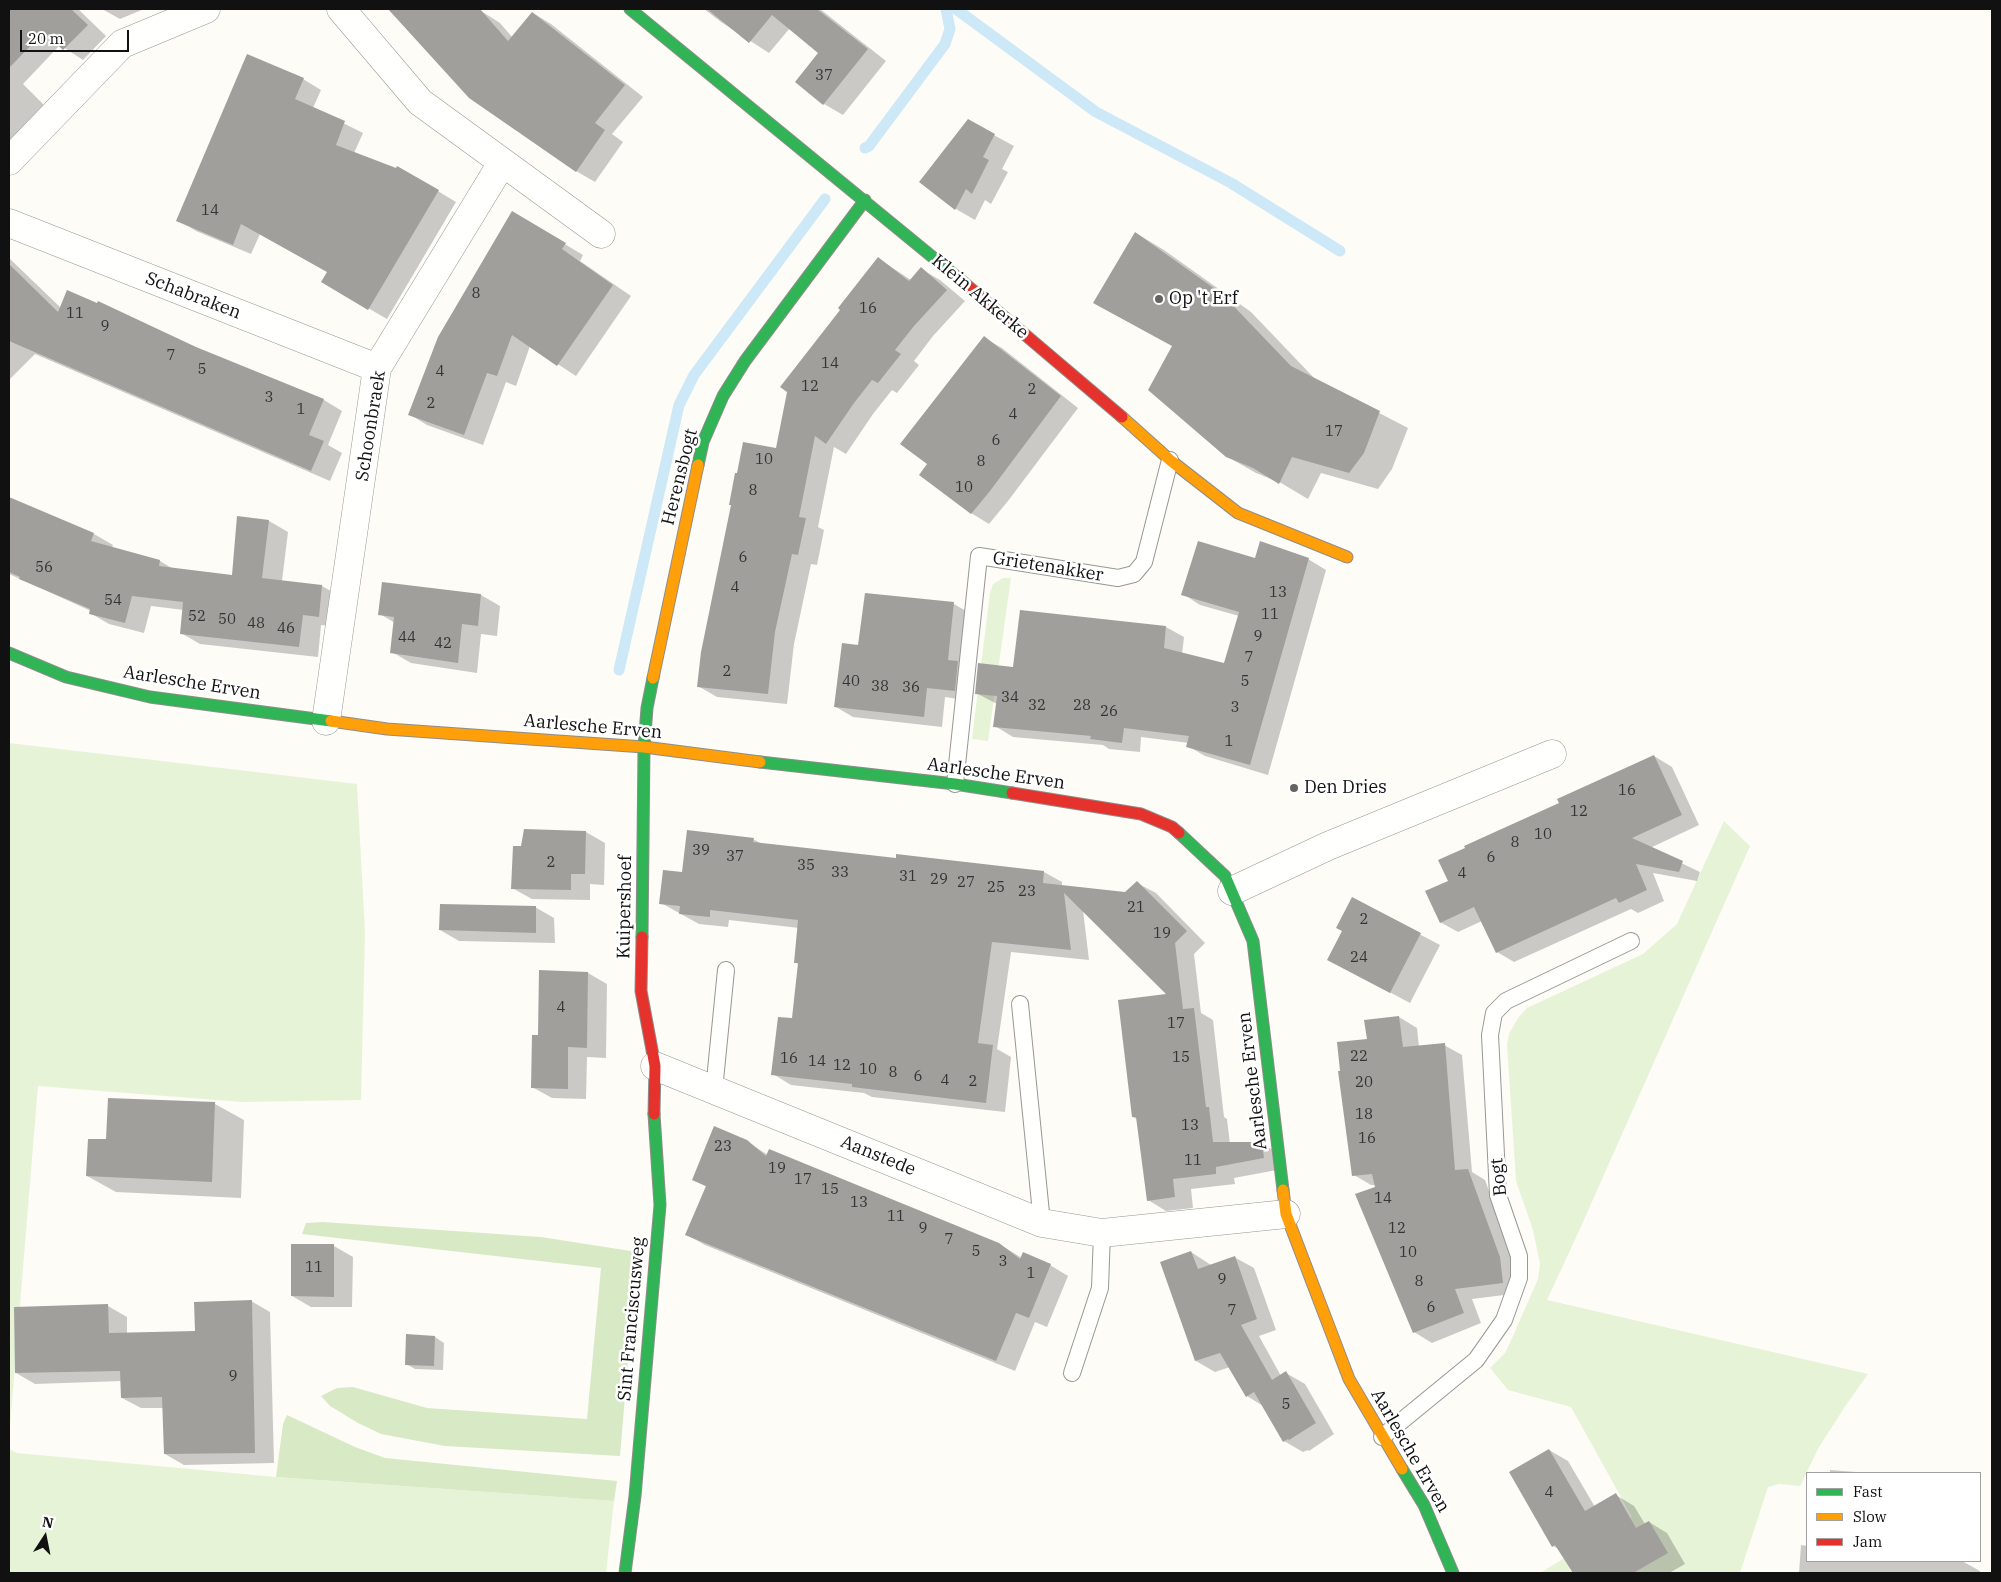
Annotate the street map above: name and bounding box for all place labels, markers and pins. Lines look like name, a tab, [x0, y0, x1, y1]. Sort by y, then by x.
place label: Op 't Erf	[1169, 288, 1238, 310]
marker: Op 't Erf	[1153, 293, 1165, 305]
place label: Den Dries	[1304, 777, 1387, 799]
marker: Den Dries	[1288, 782, 1300, 794]

